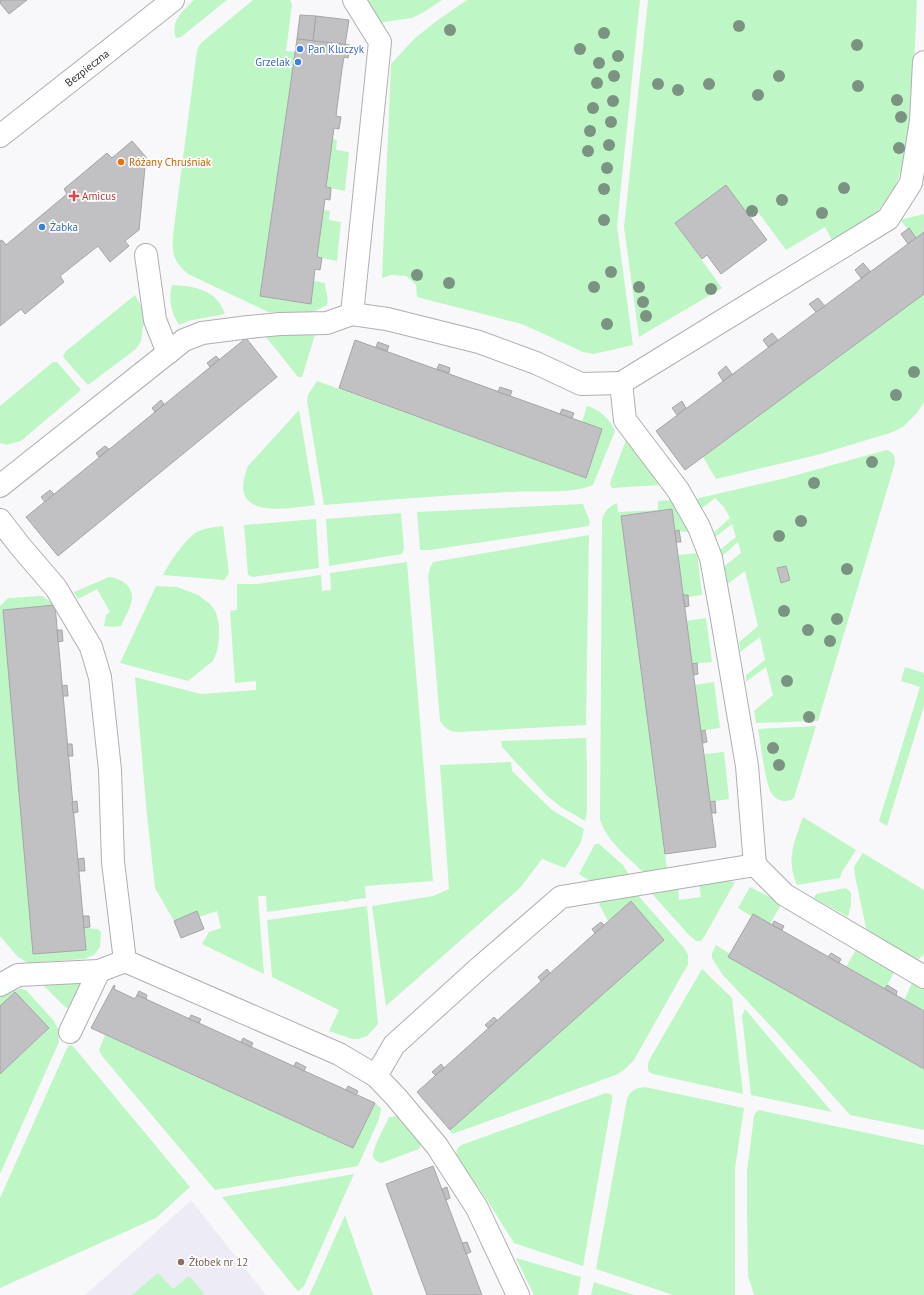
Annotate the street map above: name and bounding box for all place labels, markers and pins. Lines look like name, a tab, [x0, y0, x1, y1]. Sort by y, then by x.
place label: Pan Kluczyk	[308, 42, 365, 56]
marker: Pan Kluczyk	[295, 44, 305, 54]
place label: Grzelak	[255, 55, 291, 69]
marker: Grzelak	[293, 57, 303, 67]
place label: Różany Chruśniak	[129, 155, 212, 169]
marker: Różany Chruśniak	[116, 157, 126, 167]
place label: Amicus	[82, 189, 116, 203]
marker: Amicus	[69, 191, 79, 201]
place label: Żabka	[50, 220, 78, 234]
marker: Żabka	[37, 222, 47, 232]
place label: Żłobek nr 12	[189, 1255, 248, 1269]
marker: Żłobek nr 12	[176, 1257, 186, 1267]

